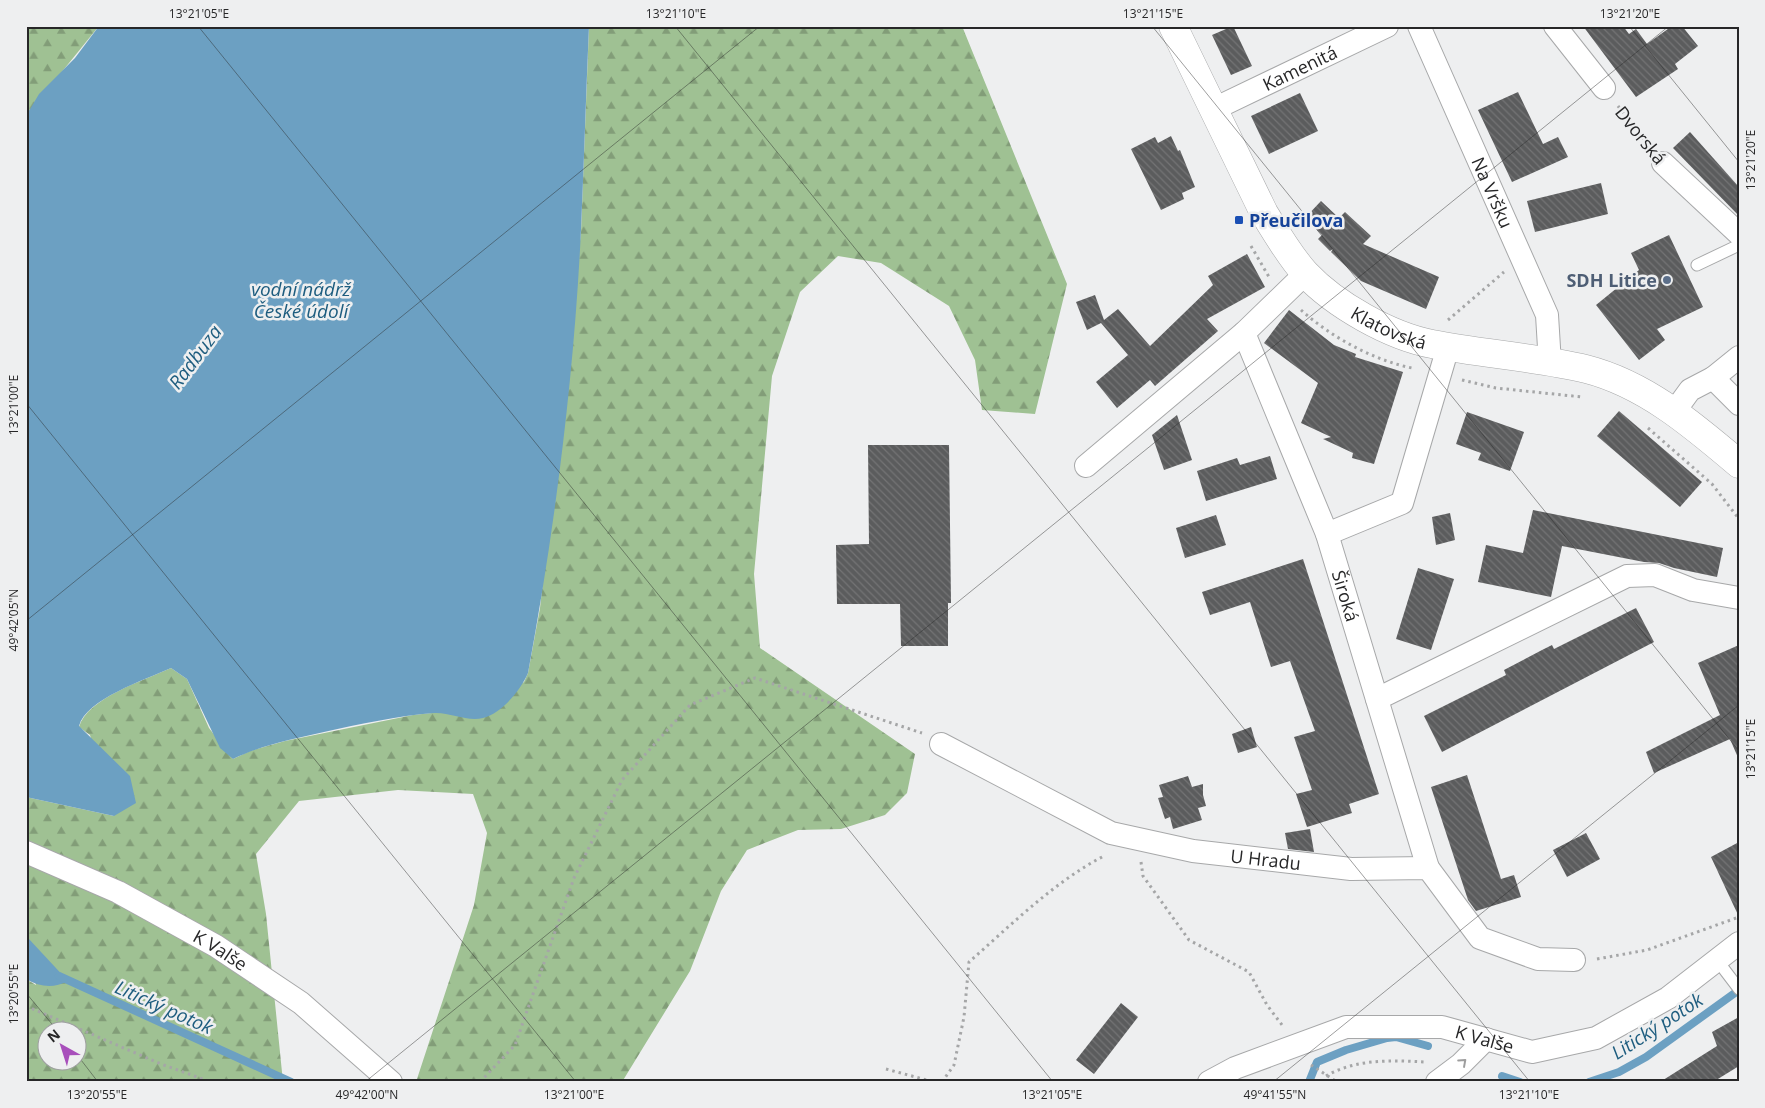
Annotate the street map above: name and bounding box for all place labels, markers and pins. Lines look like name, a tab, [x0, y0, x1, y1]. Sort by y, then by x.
place label: Přeučilova	[1249, 208, 1343, 232]
marker: Přeučilova	[1233, 214, 1245, 226]
place label: SDH Litice	[1566, 268, 1657, 292]
marker: SDH Litice	[1661, 274, 1673, 286]

